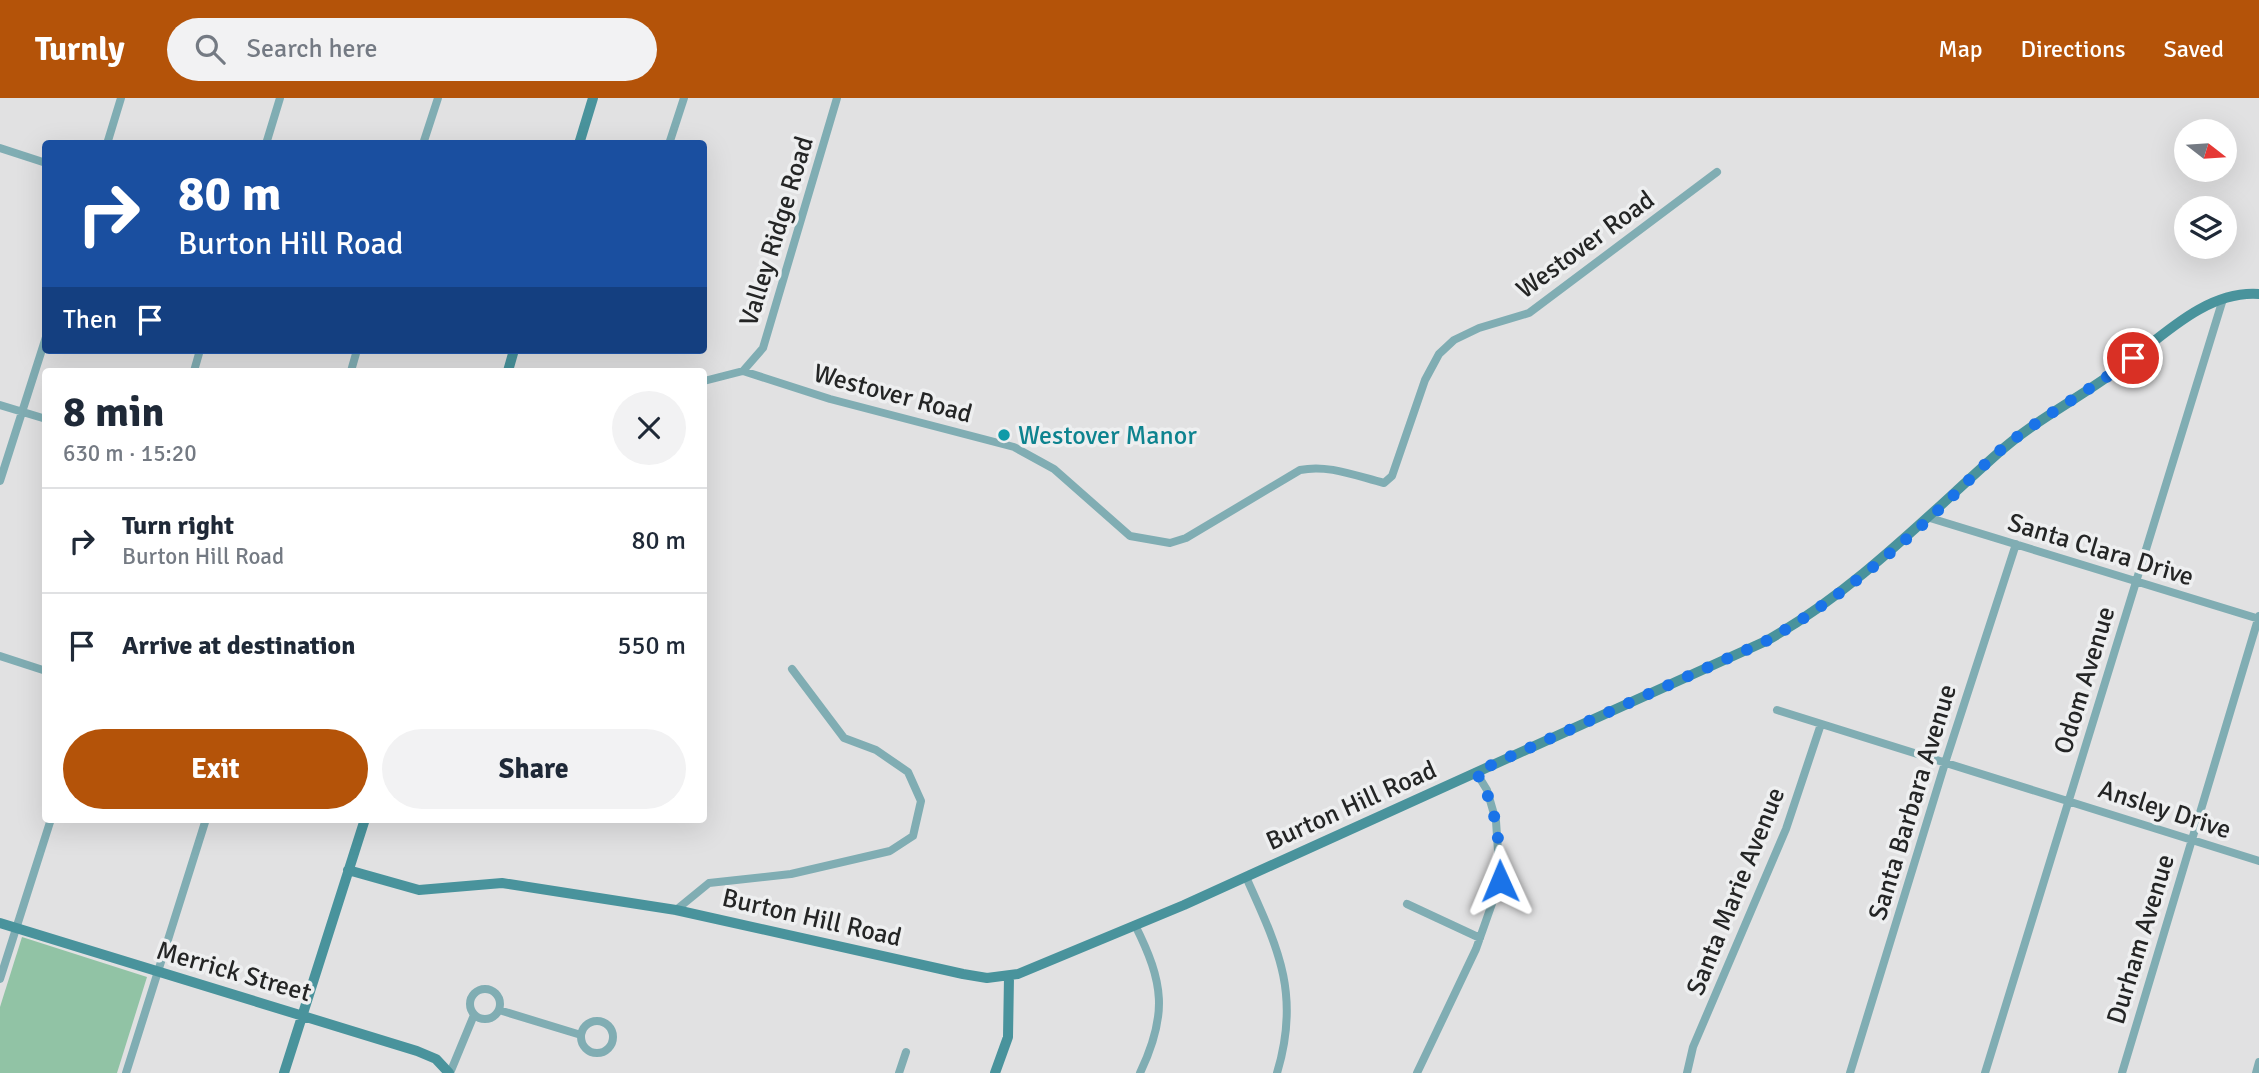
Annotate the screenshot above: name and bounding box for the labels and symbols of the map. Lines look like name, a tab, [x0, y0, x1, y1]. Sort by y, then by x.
north arrow	[2174, 119, 2236, 182]
street label: Valley Ridge Road	[733, 132, 821, 330]
street label: Westover Road	[1510, 184, 1661, 306]
pin	[2103, 328, 2163, 388]
street label: Westover Road	[810, 357, 976, 431]
place label: Westover Manor	[1018, 420, 1197, 452]
marker: Westover Manor	[996, 427, 1012, 443]
street label: Santa Clara Drive	[2004, 506, 2198, 593]
street label: Odom Avenue	[2047, 603, 2123, 758]
street label: Santa Barbara Avenue	[1862, 681, 1964, 924]
street label: Burton Hill Road	[1261, 754, 1442, 858]
street label: Ansley Drive	[2094, 773, 2235, 846]
street label: Santa Marie Avenue	[1680, 783, 1792, 1000]
position arrow	[1463, 844, 1537, 918]
street label: Durham Avenue	[2100, 851, 2182, 1028]
street label: Burton Hill Road	[719, 882, 905, 954]
street label: Merrick Street	[153, 935, 315, 1009]

